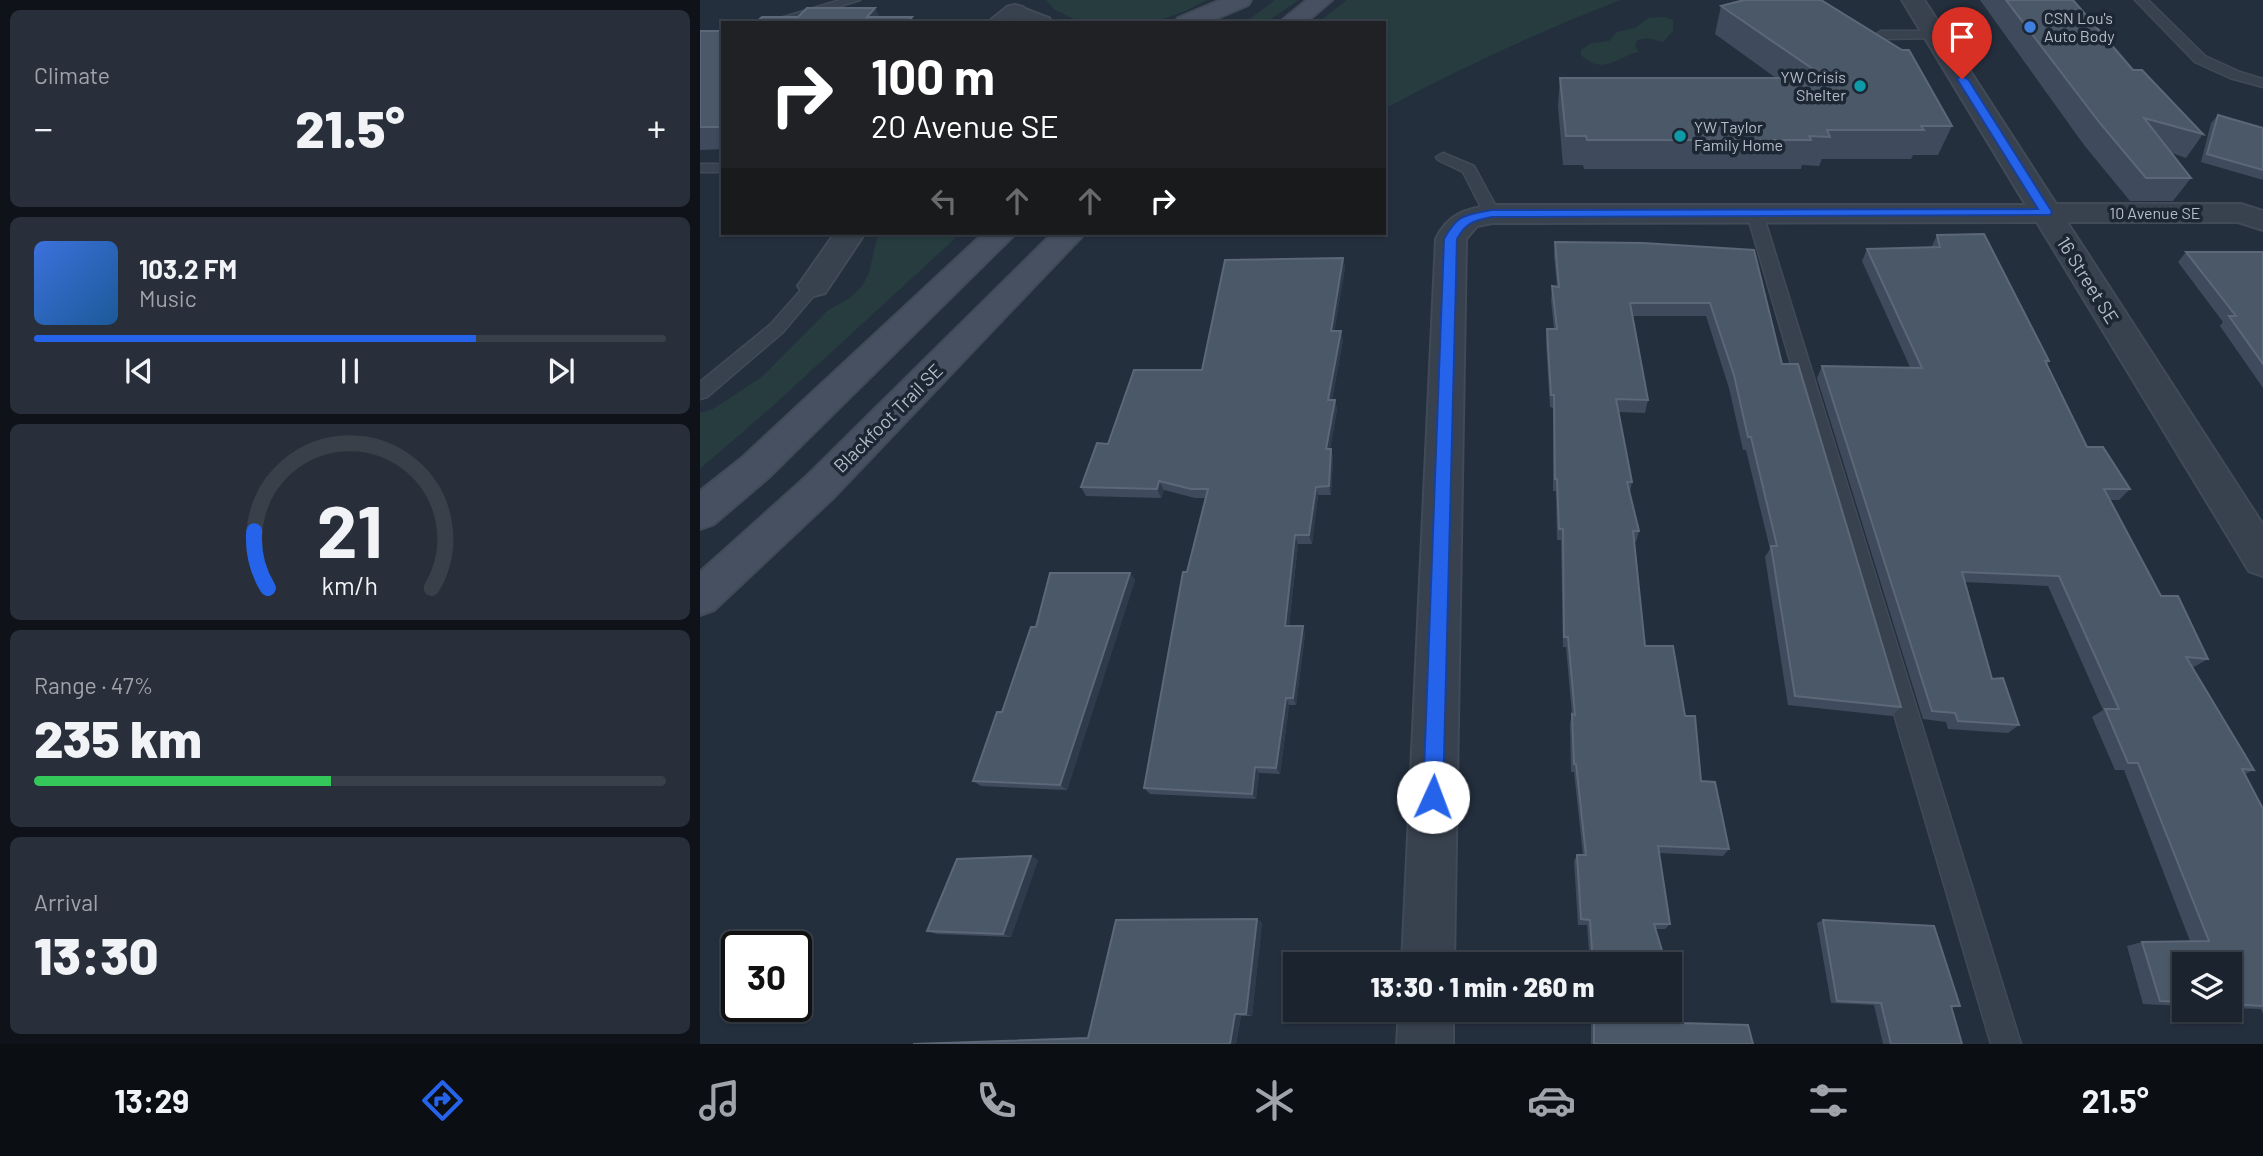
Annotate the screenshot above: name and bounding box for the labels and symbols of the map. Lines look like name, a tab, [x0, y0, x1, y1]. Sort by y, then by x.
pin	[1932, 7, 1992, 79]
place label: CSN Lou's Auto Body	[2044, 8, 2115, 45]
marker: CSN Lou's Auto Body	[2022, 19, 2038, 35]
place label: YW Crisis Shelter	[1781, 67, 1846, 104]
marker: YW Crisis Shelter	[1852, 78, 1868, 94]
place label: YW Taylor Family Home	[1694, 117, 1783, 154]
marker: YW Taylor Family Home	[1672, 128, 1688, 144]
street label: 10 Avenue SE	[2110, 203, 2200, 222]
street label: 16 Street SE	[2053, 232, 2124, 328]
street label: Blackfoot Trail SE	[828, 358, 947, 477]
position arrow	[1396, 760, 1470, 834]
speed limit sign: 30	[721, 931, 812, 1022]

